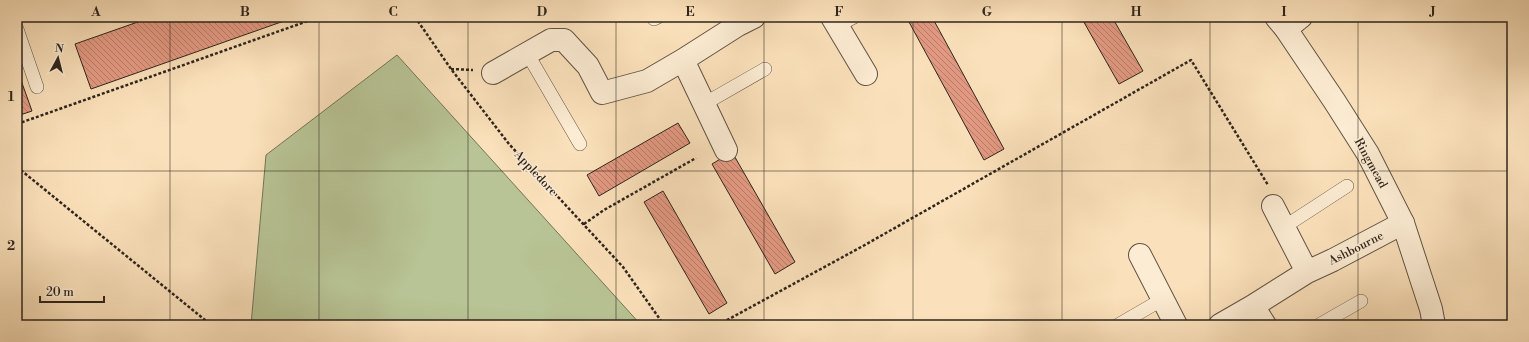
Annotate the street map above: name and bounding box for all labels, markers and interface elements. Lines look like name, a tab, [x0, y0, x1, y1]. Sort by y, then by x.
text: A	[90, 4, 101, 20]
text: B	[240, 4, 250, 20]
text: C	[388, 4, 398, 20]
text: D	[537, 4, 547, 20]
text: E	[685, 4, 695, 20]
text: F	[834, 4, 844, 20]
text: G	[982, 4, 993, 20]
text: H	[1131, 4, 1142, 20]
text: I	[1281, 4, 1287, 20]
text: J	[1428, 4, 1436, 20]
north arrow	[38, 38, 78, 78]
text: N	[54, 42, 65, 57]
text: 1	[8, 89, 15, 105]
street label: Ringmead	[1351, 136, 1391, 191]
street label: Appledore	[510, 147, 560, 199]
street label: Ashbourne	[1325, 228, 1386, 269]
text: 2	[7, 238, 15, 254]
scale bar	[40, 278, 104, 304]
text: 20 m	[46, 285, 74, 300]

